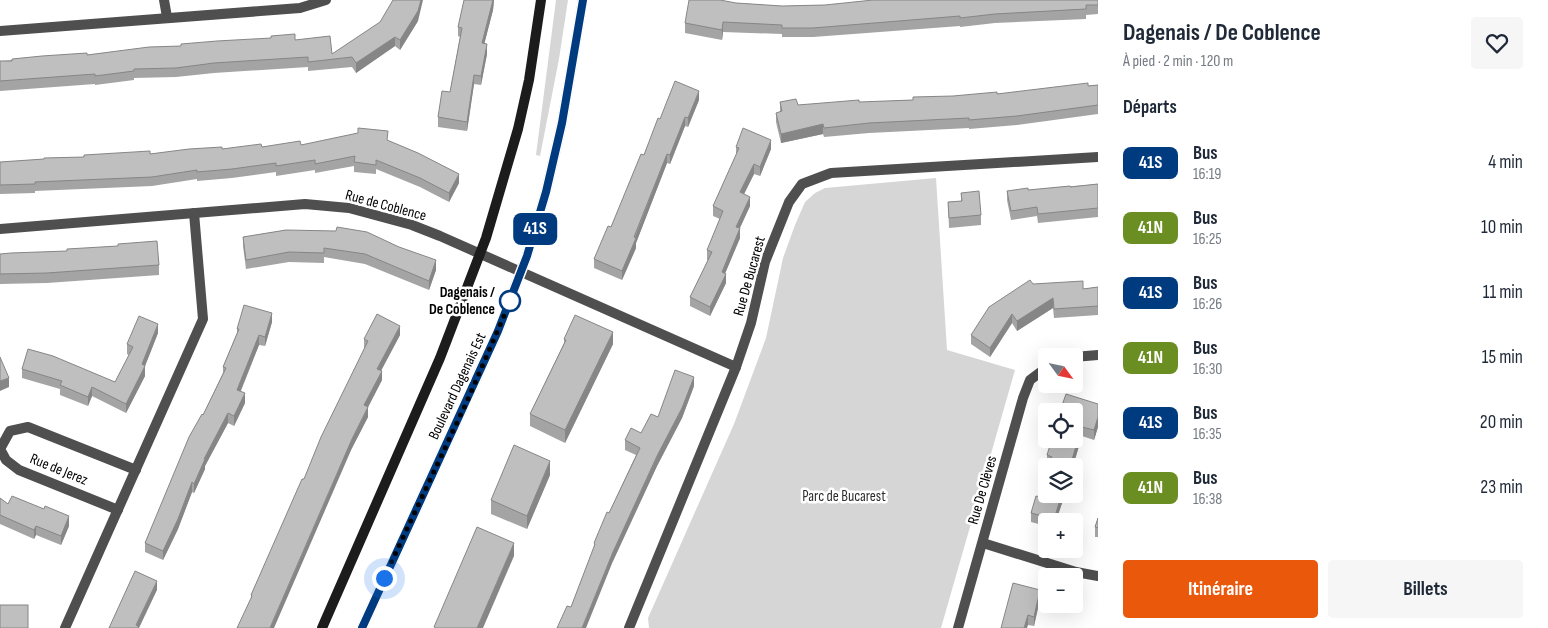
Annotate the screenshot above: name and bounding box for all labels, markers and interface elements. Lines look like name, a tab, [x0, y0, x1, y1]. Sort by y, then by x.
button: heart	[1471, 17, 1523, 69]
text: Dagenais / De Coblence	[1123, 18, 1321, 47]
text: À pied · 2 min · 120 m	[1123, 52, 1233, 71]
text: Départs	[1123, 96, 1177, 119]
text: Bus	[1193, 142, 1218, 165]
text: 4 min	[1488, 151, 1523, 174]
text: 41S	[1139, 152, 1162, 173]
text: 16:19	[1193, 165, 1221, 184]
street label: Rue de Coblence	[343, 186, 428, 225]
text: Bus	[1193, 207, 1218, 230]
line badge: 41S	[506, 213, 564, 245]
text: 10 min	[1481, 216, 1523, 239]
text: 41N	[1138, 217, 1163, 238]
text: 41S	[523, 218, 547, 239]
text: 16:25	[1193, 230, 1222, 249]
street label: Rue De Bucarest	[729, 234, 770, 318]
text: Bus	[1193, 272, 1218, 295]
text: 11 min	[1483, 281, 1523, 304]
text: 41S	[1139, 282, 1162, 303]
place label: Dagenais / De Coblence	[429, 283, 495, 319]
marker: Dagenais / De Coblence	[499, 290, 521, 312]
text: 16:26	[1193, 295, 1222, 314]
street label: Boulevard Dagenais Est	[424, 329, 491, 443]
text: Bus	[1193, 337, 1218, 360]
text: 15 min	[1482, 346, 1523, 369]
text: 41N	[1138, 347, 1163, 368]
north arrow	[1038, 348, 1082, 392]
map controls	[1038, 348, 1083, 613]
text: 16:30	[1193, 360, 1222, 379]
text: Bus	[1193, 402, 1218, 425]
button: locate	[1038, 403, 1083, 448]
text: 20 min	[1480, 411, 1523, 434]
text: 41S	[1139, 412, 1162, 433]
text: 16:35	[1193, 425, 1222, 444]
street label: Rue de Jerez	[27, 449, 91, 490]
street label: Rue De Clèves	[964, 454, 1001, 527]
button: layers	[1038, 458, 1083, 503]
text: Bus	[1193, 467, 1218, 490]
text: 23 min	[1480, 476, 1523, 499]
text: 41N	[1138, 477, 1163, 498]
park label: Parc de Bucarest	[802, 487, 886, 506]
text: 16:38	[1193, 490, 1222, 509]
button: +	[1038, 513, 1083, 558]
button: Itinéraire	[1123, 560, 1318, 618]
button: Billets	[1328, 560, 1523, 618]
your location	[372, 566, 397, 591]
button: −	[1038, 568, 1083, 613]

